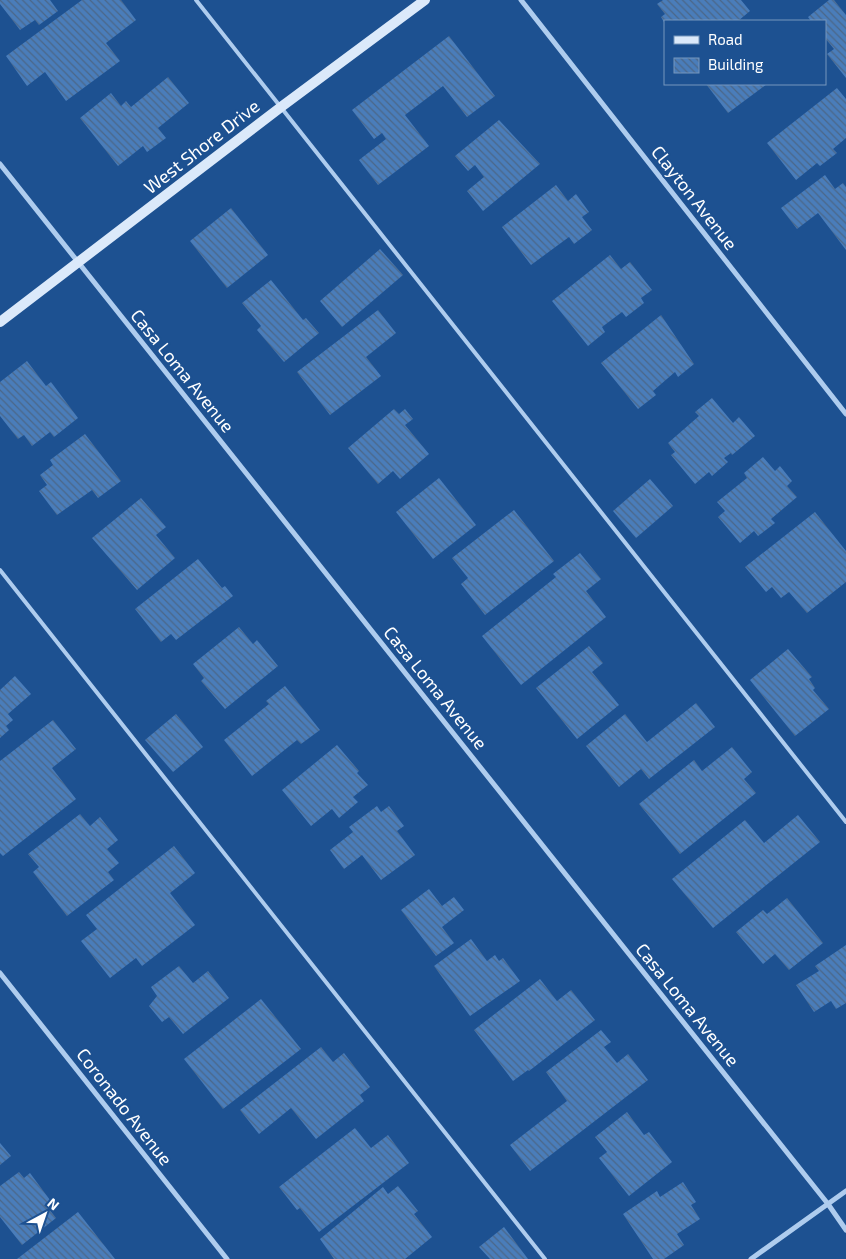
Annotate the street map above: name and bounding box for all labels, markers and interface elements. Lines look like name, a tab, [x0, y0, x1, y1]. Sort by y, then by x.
legend	[664, 20, 826, 85]
text: Road	[708, 30, 743, 48]
text: Building	[708, 55, 764, 73]
street label: West Shore Drive	[139, 94, 264, 198]
street label: Clayton Avenue	[647, 141, 742, 254]
street label: Casa Loma Avenue	[126, 304, 239, 436]
street label: Casa Loma Avenue	[379, 621, 492, 753]
street label: Casa Loma Avenue	[631, 938, 744, 1070]
street label: Coronado Avenue	[72, 1043, 177, 1169]
north arrow	[20, 1189, 70, 1239]
text: N	[44, 1194, 63, 1213]

